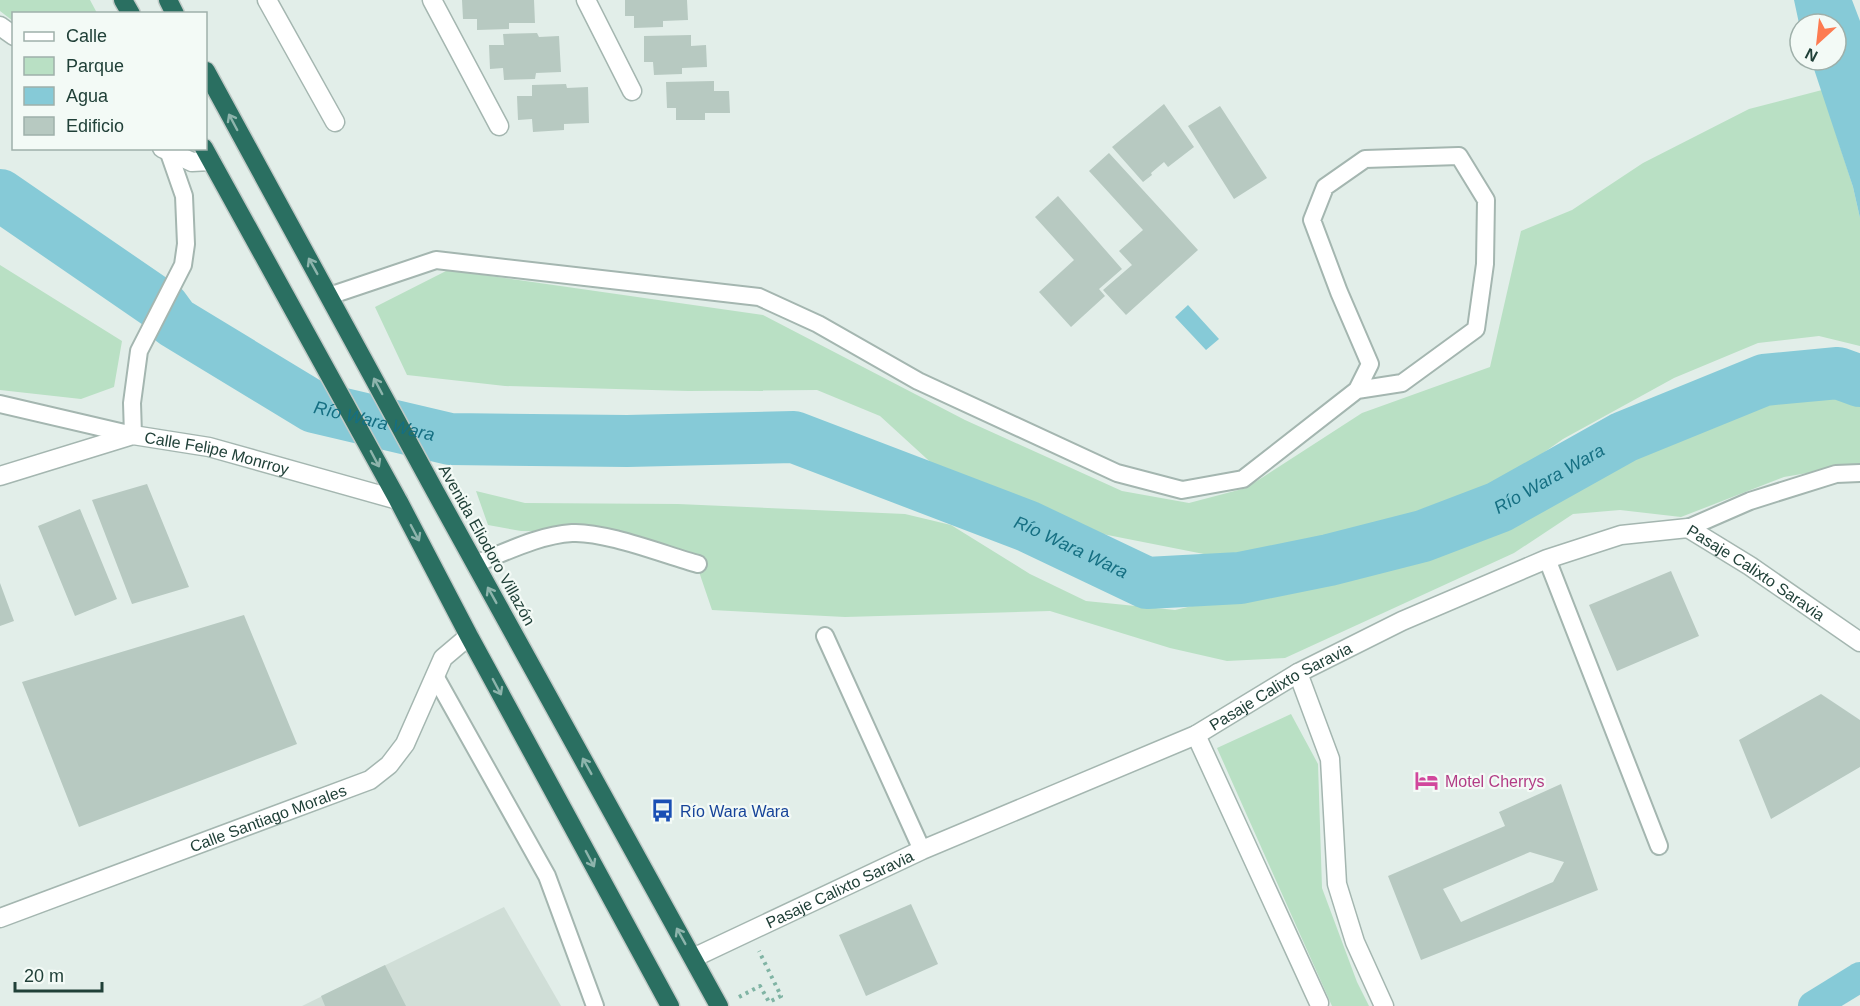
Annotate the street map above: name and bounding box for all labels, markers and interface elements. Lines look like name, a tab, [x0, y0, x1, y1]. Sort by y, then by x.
legend	[12, 12, 207, 150]
north arrow	[1788, 12, 1848, 72]
text: Calle	[66, 26, 107, 46]
text: N	[1802, 45, 1820, 65]
text: Parque	[66, 56, 124, 76]
text: Agua	[66, 86, 109, 106]
one-way arrow	[227, 114, 239, 131]
text: Edificio	[66, 116, 124, 136]
one-way arrow	[307, 258, 318, 276]
one-way arrow	[372, 378, 384, 395]
water label: Río Wara Wara	[312, 397, 437, 445]
street label: Calle Felipe Monrroy	[143, 428, 291, 478]
water label: Río Wara Wara	[1490, 440, 1608, 518]
one-way arrow	[369, 450, 381, 467]
street label: Avenida Eliodoro Villazón	[436, 462, 538, 628]
water label: Río Wara Wara	[1011, 512, 1131, 582]
street label: Pasaje Calixto Saravia	[1684, 521, 1828, 624]
one-way arrow	[410, 524, 422, 542]
one-way arrow	[486, 587, 498, 604]
street label: Pasaje Calixto Saravia	[1206, 639, 1355, 733]
one-way arrow	[491, 678, 503, 695]
one-way arrow	[581, 758, 593, 775]
hotel icon: Motel Cherrys	[1414, 768, 1440, 794]
place label: Motel Cherrys	[1445, 773, 1545, 790]
street label: Calle Santiago Morales	[187, 781, 349, 855]
bus stop icon: Río Wara Wara	[649, 798, 675, 824]
place label: Río Wara Wara	[680, 803, 789, 820]
street label: Pasaje Calixto Saravia	[763, 847, 916, 931]
one-way arrow	[585, 849, 596, 867]
one-way arrow	[675, 928, 687, 945]
scale bar	[15, 955, 102, 993]
text: 20 m	[24, 966, 64, 986]

